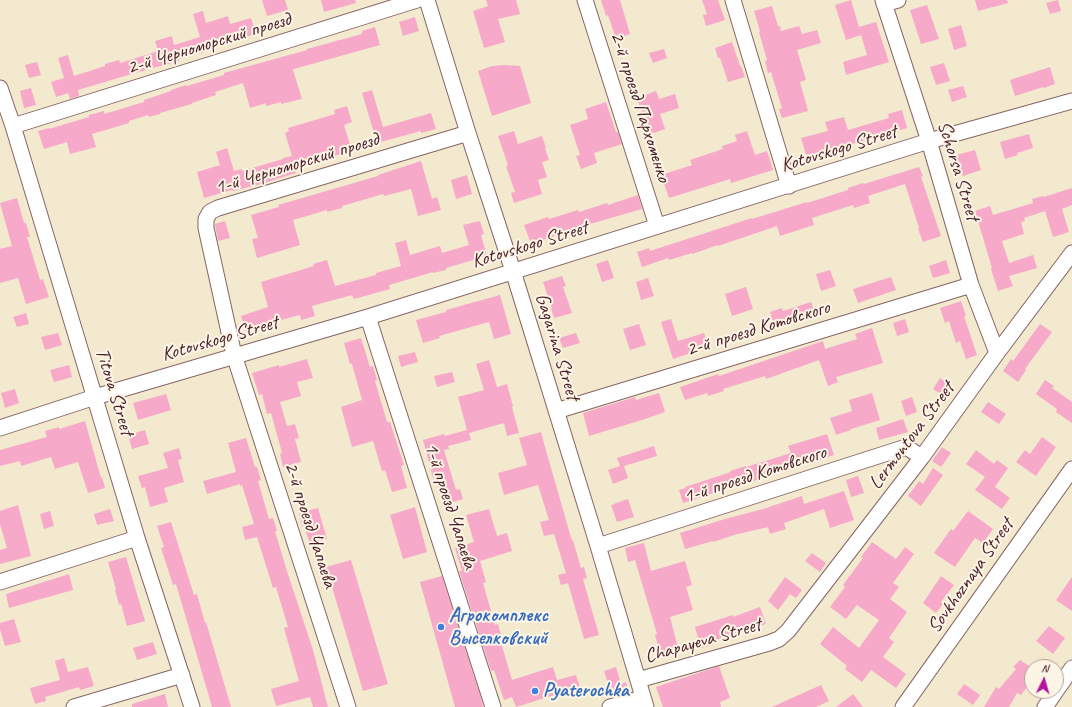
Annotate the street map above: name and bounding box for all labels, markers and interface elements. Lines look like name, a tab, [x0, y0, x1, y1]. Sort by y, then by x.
street label: 2-й Черноморский проезд	[124, 8, 294, 80]
street label: 2-й проезд Пархоменко	[604, 29, 676, 185]
street label: Schorsa Street	[931, 118, 985, 224]
street label: Kotovskogo Street	[778, 120, 900, 178]
street label: 1-й Черноморский проезд	[212, 128, 382, 200]
street label: Kotovskogo Street	[469, 216, 591, 274]
street label: Gagarina Street	[529, 291, 585, 403]
street label: 2-й проезд Котовского	[683, 296, 833, 362]
street label: Kotovskogo Street	[159, 311, 281, 367]
street label: Titova Street	[89, 346, 139, 438]
street label: Lermontova Street	[864, 378, 960, 494]
street label: 1-й проезд Чапаева	[418, 440, 482, 572]
street label: 1-й проезд Котовского	[681, 441, 829, 509]
street label: 2-й проезд Чапаева	[278, 459, 342, 591]
street label: Sovkhoznaya Street	[923, 514, 1019, 638]
place label: Агрокомплекс Выселковский	[449, 604, 548, 651]
street label: Chapayeva Street	[642, 613, 764, 669]
marker: Агрокомплекс Выселковский	[436, 622, 446, 632]
north arrow	[1024, 659, 1064, 699]
text: N	[1041, 661, 1049, 675]
place label: Pyaterochka	[543, 679, 629, 703]
marker: Pyaterochka	[530, 686, 540, 696]

